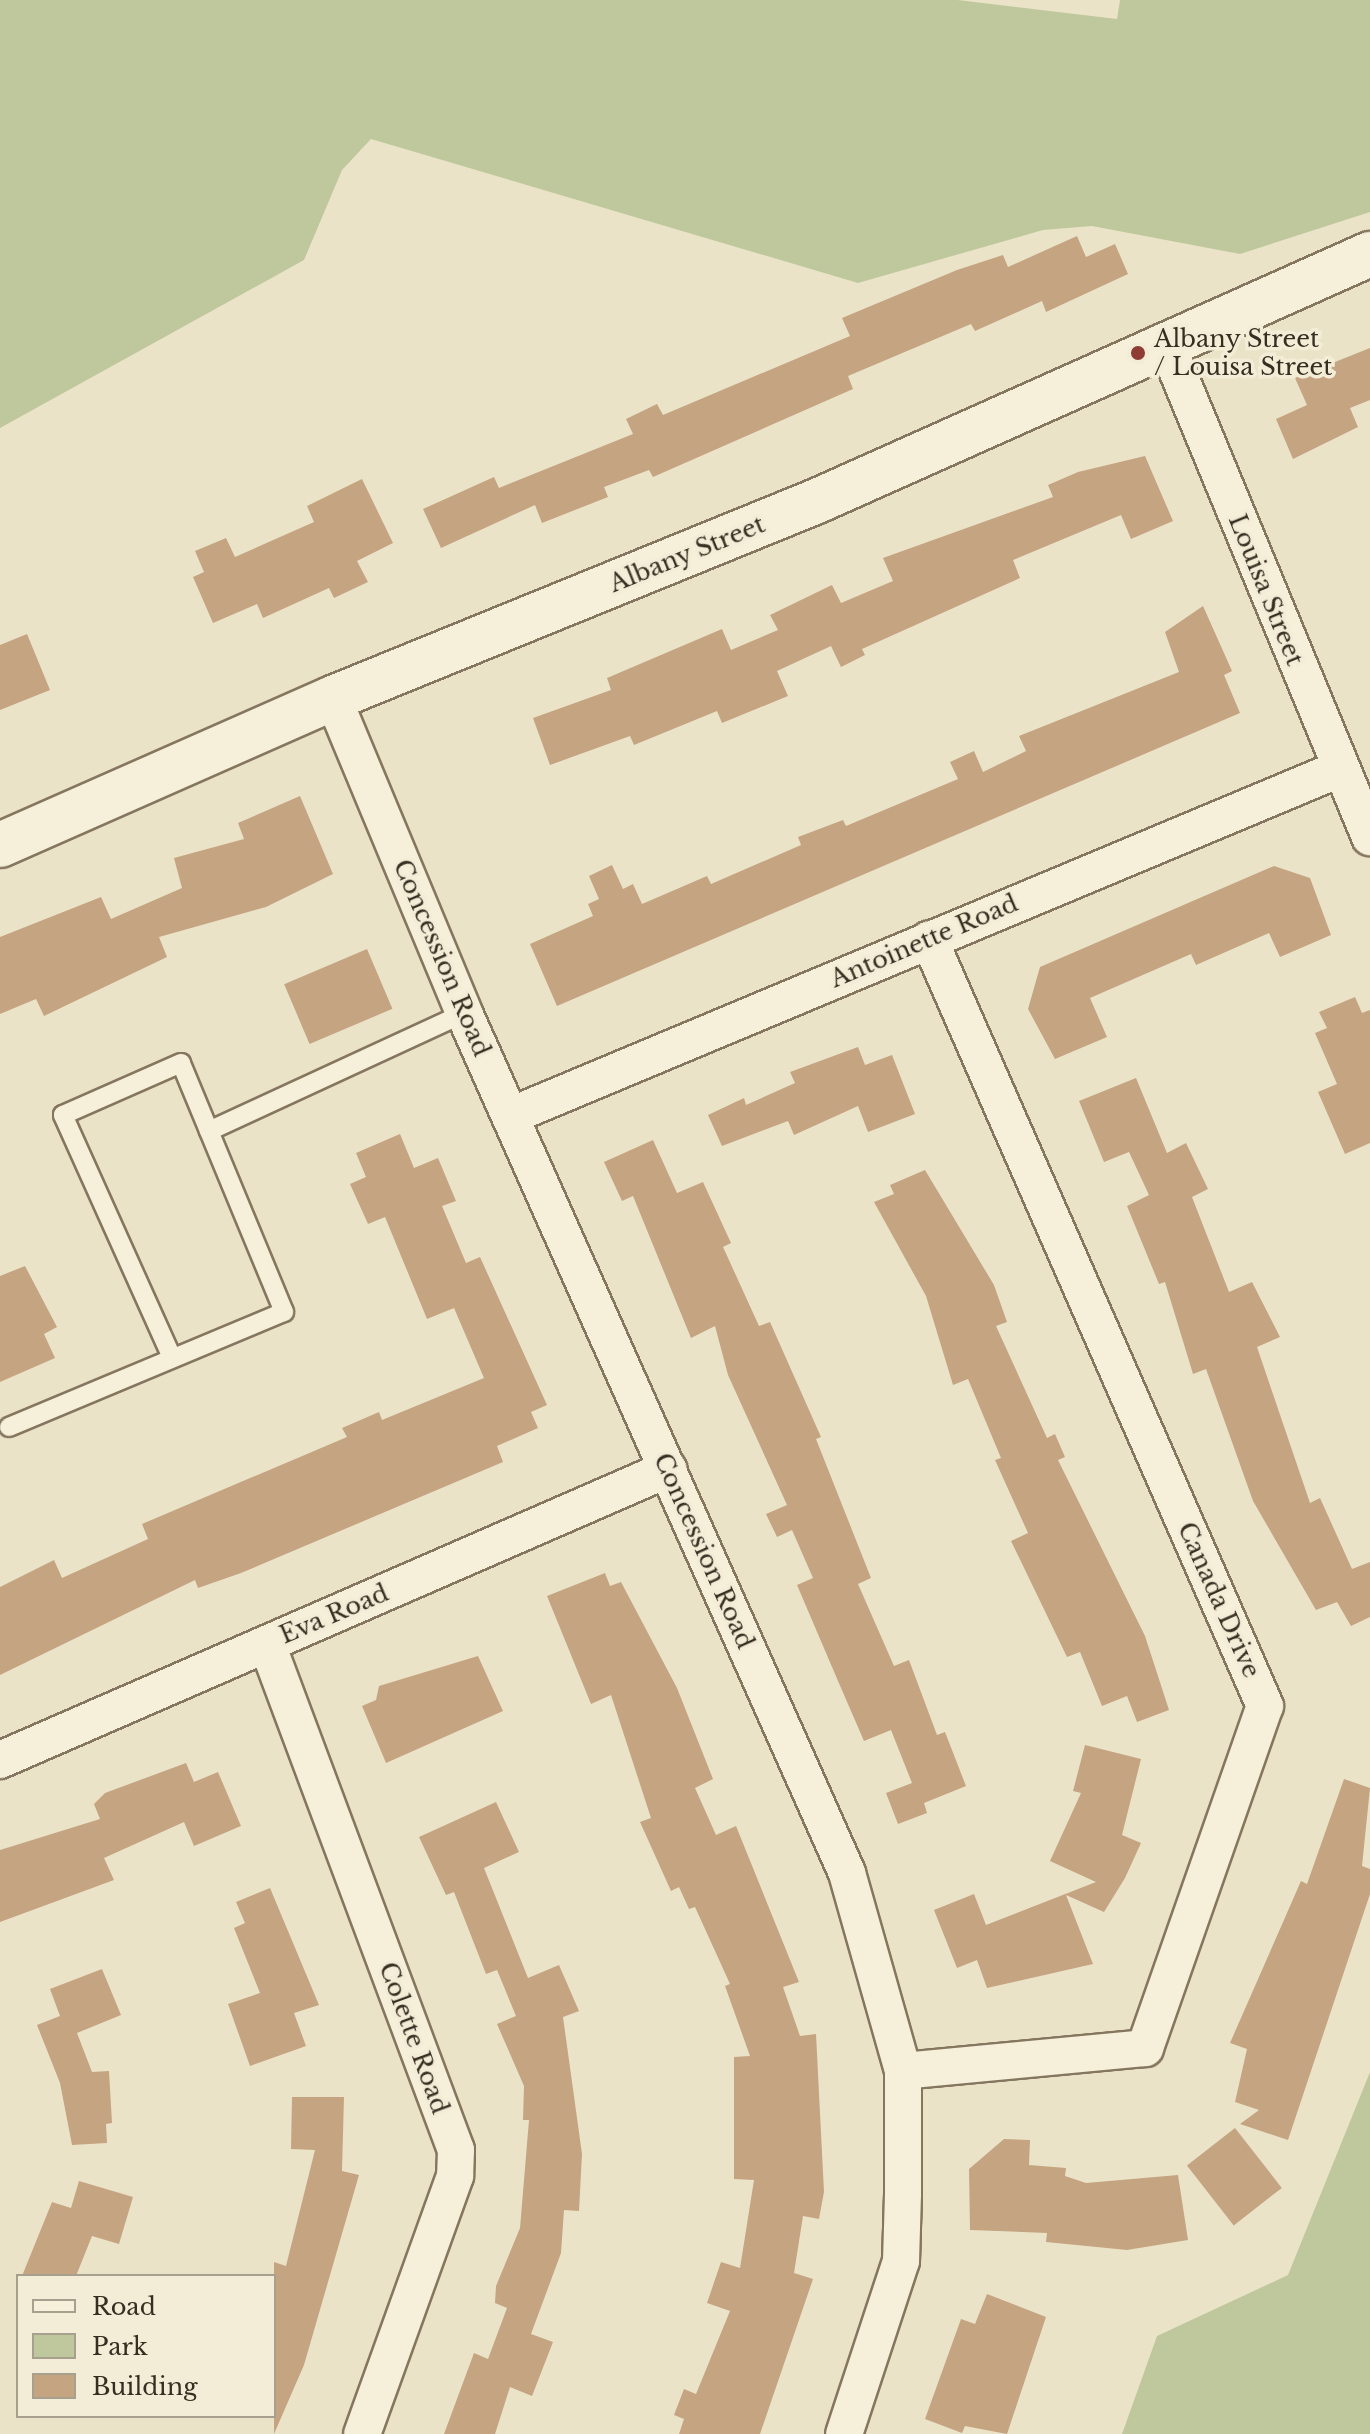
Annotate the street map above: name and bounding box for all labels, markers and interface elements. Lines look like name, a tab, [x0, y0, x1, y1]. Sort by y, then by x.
place label: Albany Street / Louisa Street	[1154, 325, 1333, 381]
marker: Albany Street / Louisa Street	[1129, 344, 1147, 362]
street label: Albany Street	[605, 510, 769, 598]
street label: Louisa Street	[1223, 510, 1309, 670]
street label: Concession Road	[388, 855, 496, 1061]
street label: Antoinette Road	[826, 888, 1022, 994]
street label: Concession Road	[648, 1449, 760, 1653]
street label: Canada Drive	[1172, 1518, 1266, 1682]
street label: Eva Road	[275, 1578, 393, 1650]
street label: Colette Road	[373, 1958, 455, 2118]
legend	[16, 2274, 276, 2418]
text: Road	[92, 2292, 156, 2321]
text: Park	[92, 2332, 148, 2361]
text: Building	[92, 2372, 198, 2401]

